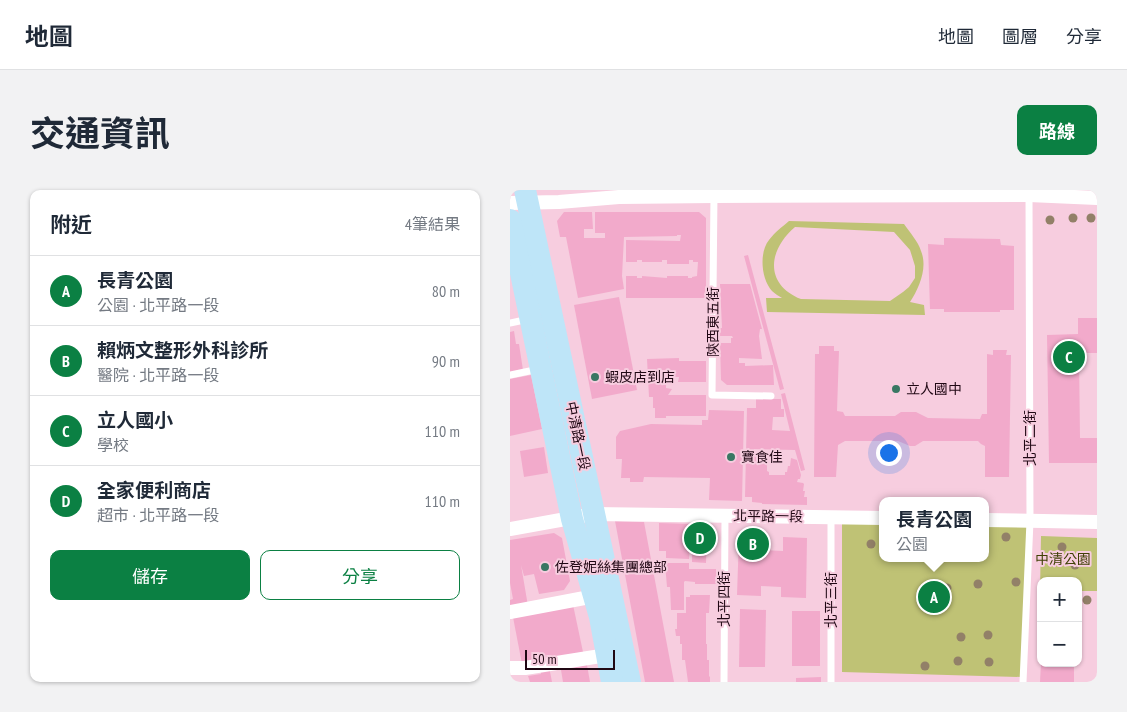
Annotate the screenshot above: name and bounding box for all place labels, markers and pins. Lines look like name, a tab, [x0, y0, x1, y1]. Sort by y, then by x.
pin: C	[1053, 338, 1085, 376]
place label: 蝦皮店到店	[605, 368, 675, 386]
marker: 蝦皮店到店	[589, 371, 601, 383]
place label: 立人國中	[906, 380, 962, 398]
marker: 立人國中	[890, 383, 902, 395]
place label: 寶食佳	[741, 448, 783, 466]
marker: 寶食佳	[725, 451, 737, 463]
pin: D	[684, 519, 716, 557]
pin: B	[737, 525, 769, 563]
place label: 佐登妮絲集團總部	[555, 558, 667, 576]
marker: 佐登妮絲集團總部	[539, 561, 551, 573]
pin: A	[918, 578, 950, 616]

